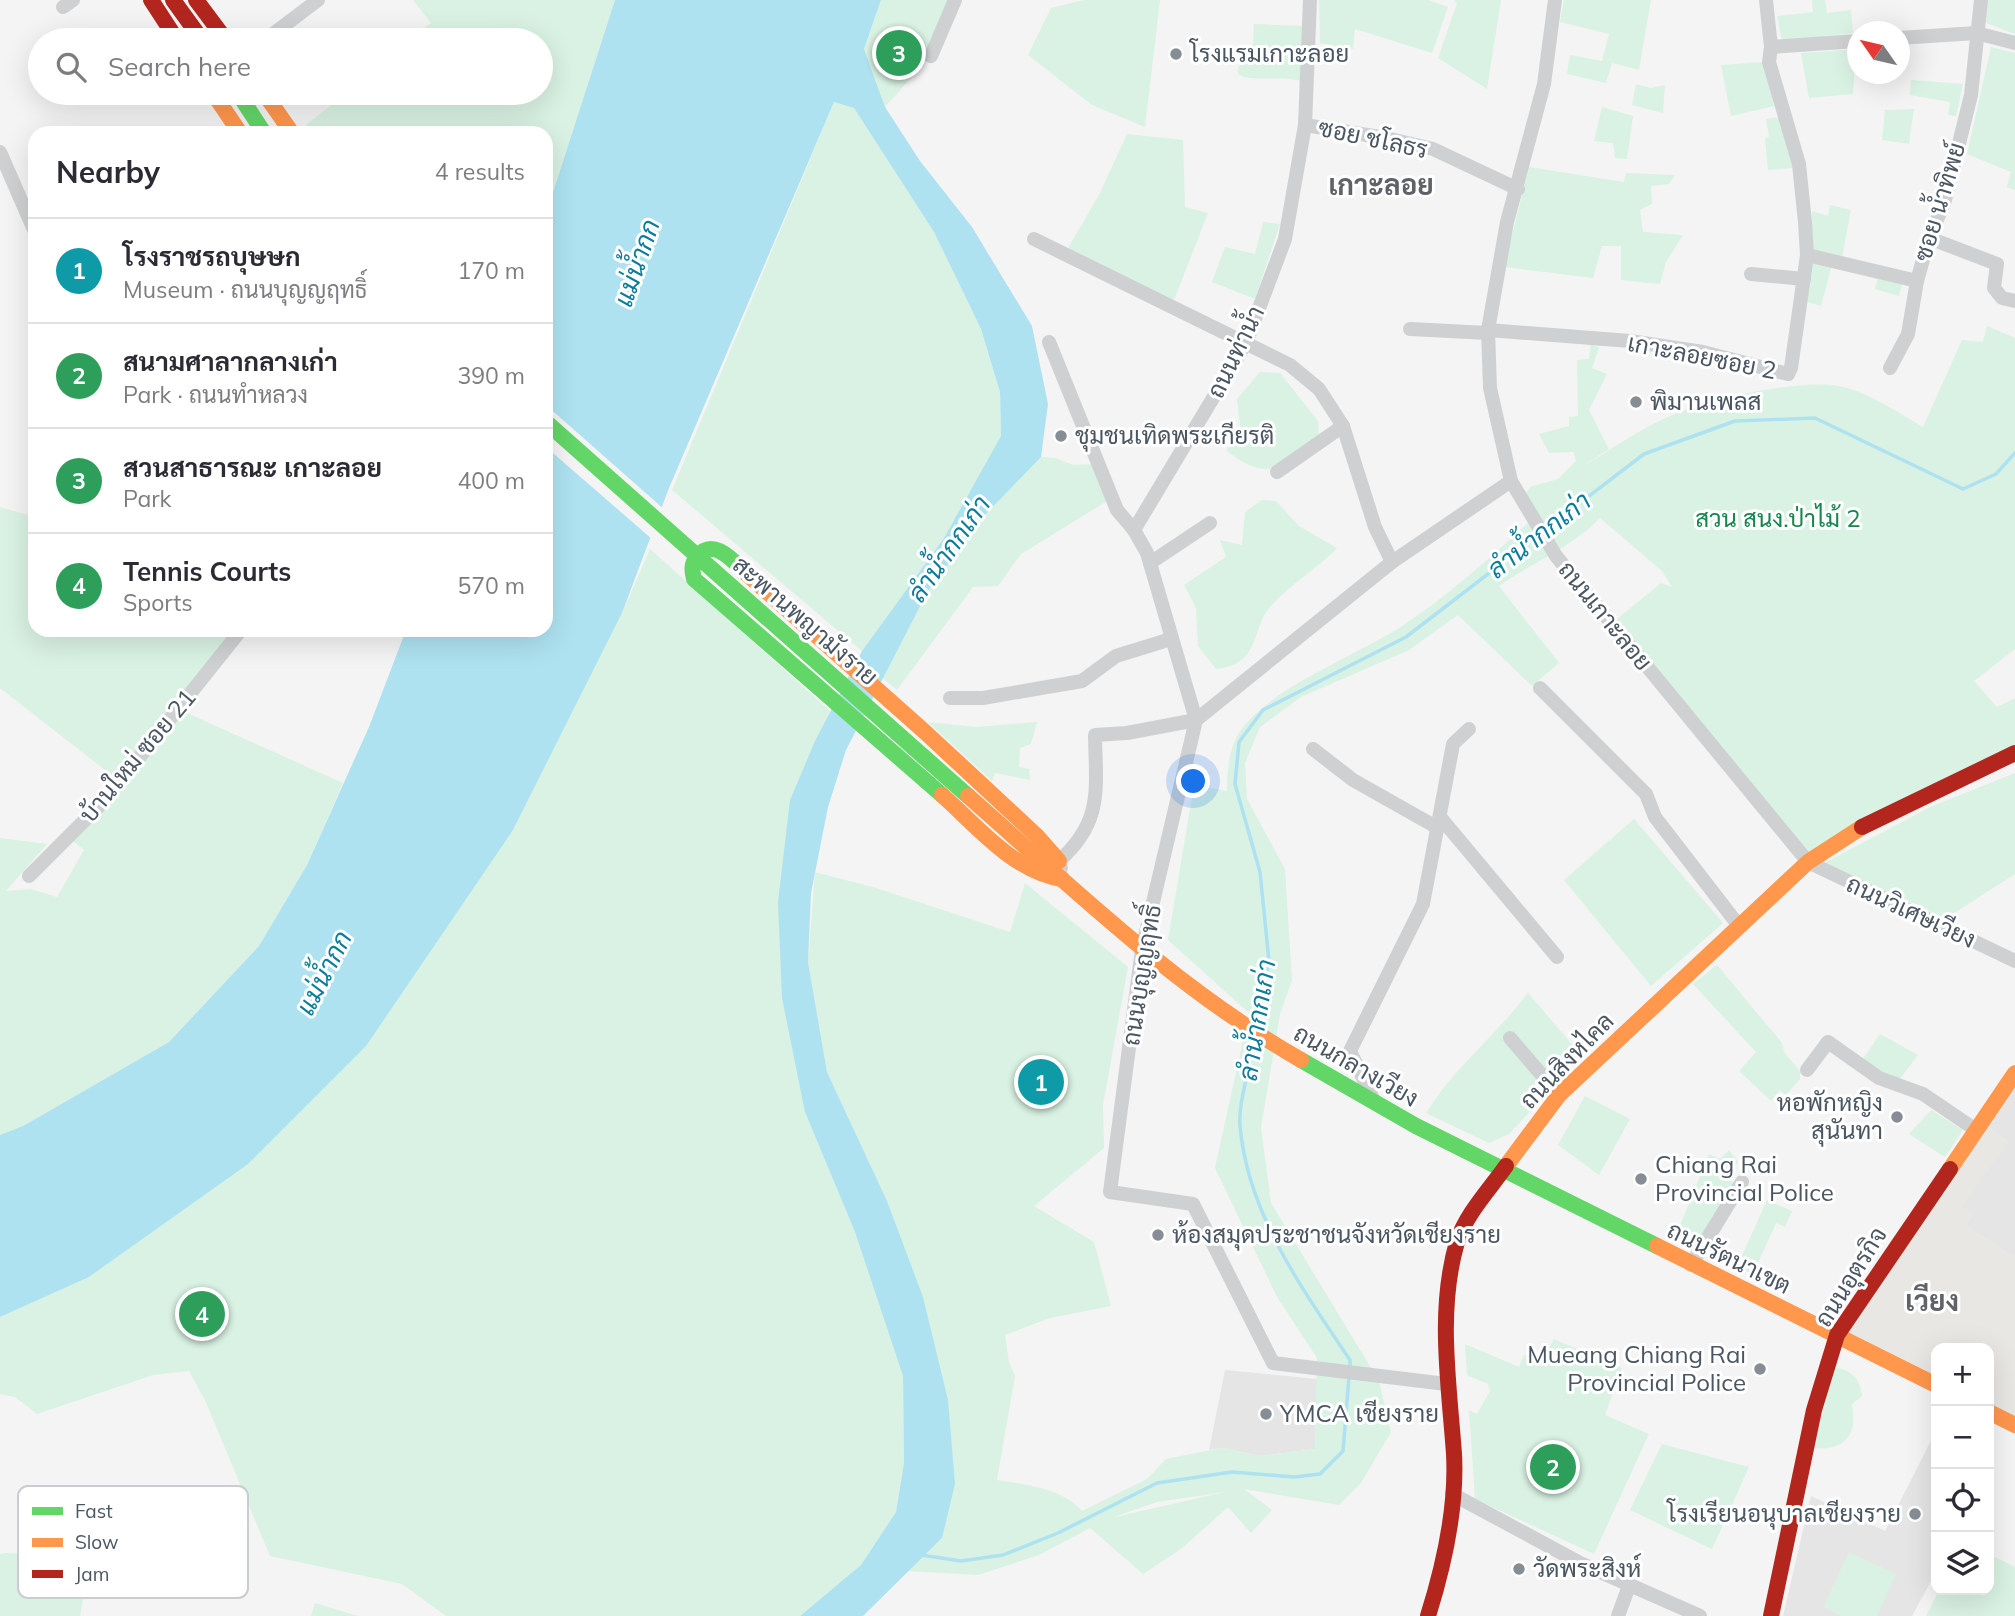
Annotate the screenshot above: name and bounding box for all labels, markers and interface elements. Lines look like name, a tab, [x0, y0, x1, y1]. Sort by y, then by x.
north arrow	[1847, 21, 1910, 84]
pin: 3	[876, 27, 922, 79]
search box	[28, 28, 553, 105]
place label: โรงแรมเกาะลอย	[1188, 38, 1349, 68]
marker: โรงแรมเกาะลอย	[1168, 46, 1184, 62]
icon: search	[52, 48, 90, 86]
text: Search here	[108, 50, 251, 83]
street label: ซอย ชโลธร	[1316, 112, 1431, 164]
street label: ซอย น้ำทิพย์	[1903, 138, 1971, 265]
text: Nearby	[56, 153, 160, 191]
text: 4 results	[435, 157, 525, 186]
district label: เกาะลอย	[1328, 167, 1434, 202]
water label: แม่น้ำกก	[602, 214, 667, 311]
text: โรงราชรถบุษษก	[123, 240, 301, 273]
text: 1	[72, 256, 86, 285]
text: 170 m	[457, 256, 525, 285]
text: Museum · ถนนบุญญฤทธิ์	[123, 275, 367, 304]
street label: ถนนท่าน้ำ	[1196, 299, 1270, 403]
street label: เกาะลอยซอย 2	[1625, 327, 1779, 385]
text: สนามศาลากลางเก่า	[123, 345, 338, 378]
text: 2	[72, 361, 86, 390]
text: 390 m	[457, 361, 525, 390]
text: Park · ถนนทำหลวง	[123, 380, 308, 409]
place label: พิมานเพลส	[1650, 386, 1762, 416]
marker: พิมานเพลส	[1628, 394, 1644, 410]
place label: ชุมชนเทิดพระเกียรติ	[1075, 420, 1274, 452]
marker: ชุมชนเทิดพระเกียรติ	[1053, 428, 1069, 444]
text: สวนสาธารณะ เกาะลอย	[123, 451, 382, 484]
text: 3	[72, 466, 86, 495]
text: 400 m	[457, 466, 525, 495]
water label: ลำน้ำกกเก่า	[1478, 481, 1597, 585]
text: Park	[123, 484, 171, 513]
water label: ลำน้ำกกเก่า	[897, 487, 997, 608]
park label: สวน สนง.ป่าไม้ 2	[1695, 503, 1861, 533]
street label: สะพานพญามังราย	[727, 549, 884, 691]
text: Tennis Courts	[123, 555, 291, 588]
street label: ถนนเกาะลอย	[1553, 555, 1659, 676]
text: 4	[72, 571, 86, 600]
text: 570 m	[457, 571, 525, 600]
text: Sports	[123, 588, 193, 617]
street label: บ้านใหม่ ซอย 21	[73, 682, 202, 828]
your location	[1176, 764, 1210, 798]
street label: ถนนวิเศษเวียง	[1842, 868, 1981, 954]
street label: ถนนบุญญฤทธิ์	[1109, 901, 1169, 1048]
water label: แม่น้ำกก	[285, 923, 359, 1020]
water label: ลำน้ำกกเก่า	[1227, 956, 1282, 1083]
street label: ถนนสิงหไคล	[1513, 1006, 1620, 1115]
street label: ถนนกลางเวียง	[1289, 1017, 1424, 1113]
pin: 1	[1018, 1056, 1064, 1108]
place label: หอพักหญิง สุนันทา	[1776, 1087, 1883, 1147]
marker: หอพักหญิง สุนันทา	[1889, 1109, 1905, 1125]
place label: Chiang Rai Provincial Police	[1655, 1149, 1834, 1207]
marker: Chiang Rai Provincial Police	[1633, 1171, 1649, 1187]
street label: ถนนรัตนาเขต	[1663, 1214, 1796, 1300]
place label: ห้องสมุดประชาชนจังหวัดเชียงราย	[1172, 1219, 1501, 1251]
street label: ถนนอุตรกิจ	[1808, 1221, 1894, 1333]
marker: ห้องสมุดประชาชนจังหวัดเชียงราย	[1150, 1227, 1166, 1243]
district label: เวียง	[1905, 1283, 1959, 1318]
pin: 4	[179, 1288, 225, 1340]
place label: Mueang Chiang Rai Provincial Police	[1527, 1339, 1746, 1397]
map controls	[1931, 1343, 1994, 1595]
button: +	[1931, 1343, 1994, 1406]
marker: Mueang Chiang Rai Provincial Police	[1752, 1361, 1768, 1377]
place label: YMCA เชียงราย	[1279, 1398, 1439, 1428]
marker: YMCA เชียงราย	[1258, 1406, 1274, 1422]
button: −	[1931, 1406, 1994, 1469]
pin: 2	[1530, 1441, 1576, 1493]
button: locate	[1931, 1469, 1994, 1532]
legend	[18, 1486, 248, 1598]
place label: โรงเรียนอนุบาลเชียงราย	[1665, 1498, 1901, 1530]
text: Fast	[75, 1499, 113, 1523]
marker: โรงเรียนอนุบาลเชียงราย	[1907, 1506, 1923, 1522]
text: Slow	[75, 1530, 119, 1554]
button: layers	[1931, 1532, 1994, 1595]
place label: วัดพระสิงห์	[1533, 1553, 1641, 1583]
marker: วัดพระสิงห์	[1511, 1561, 1527, 1577]
text: Jam	[75, 1562, 109, 1586]

